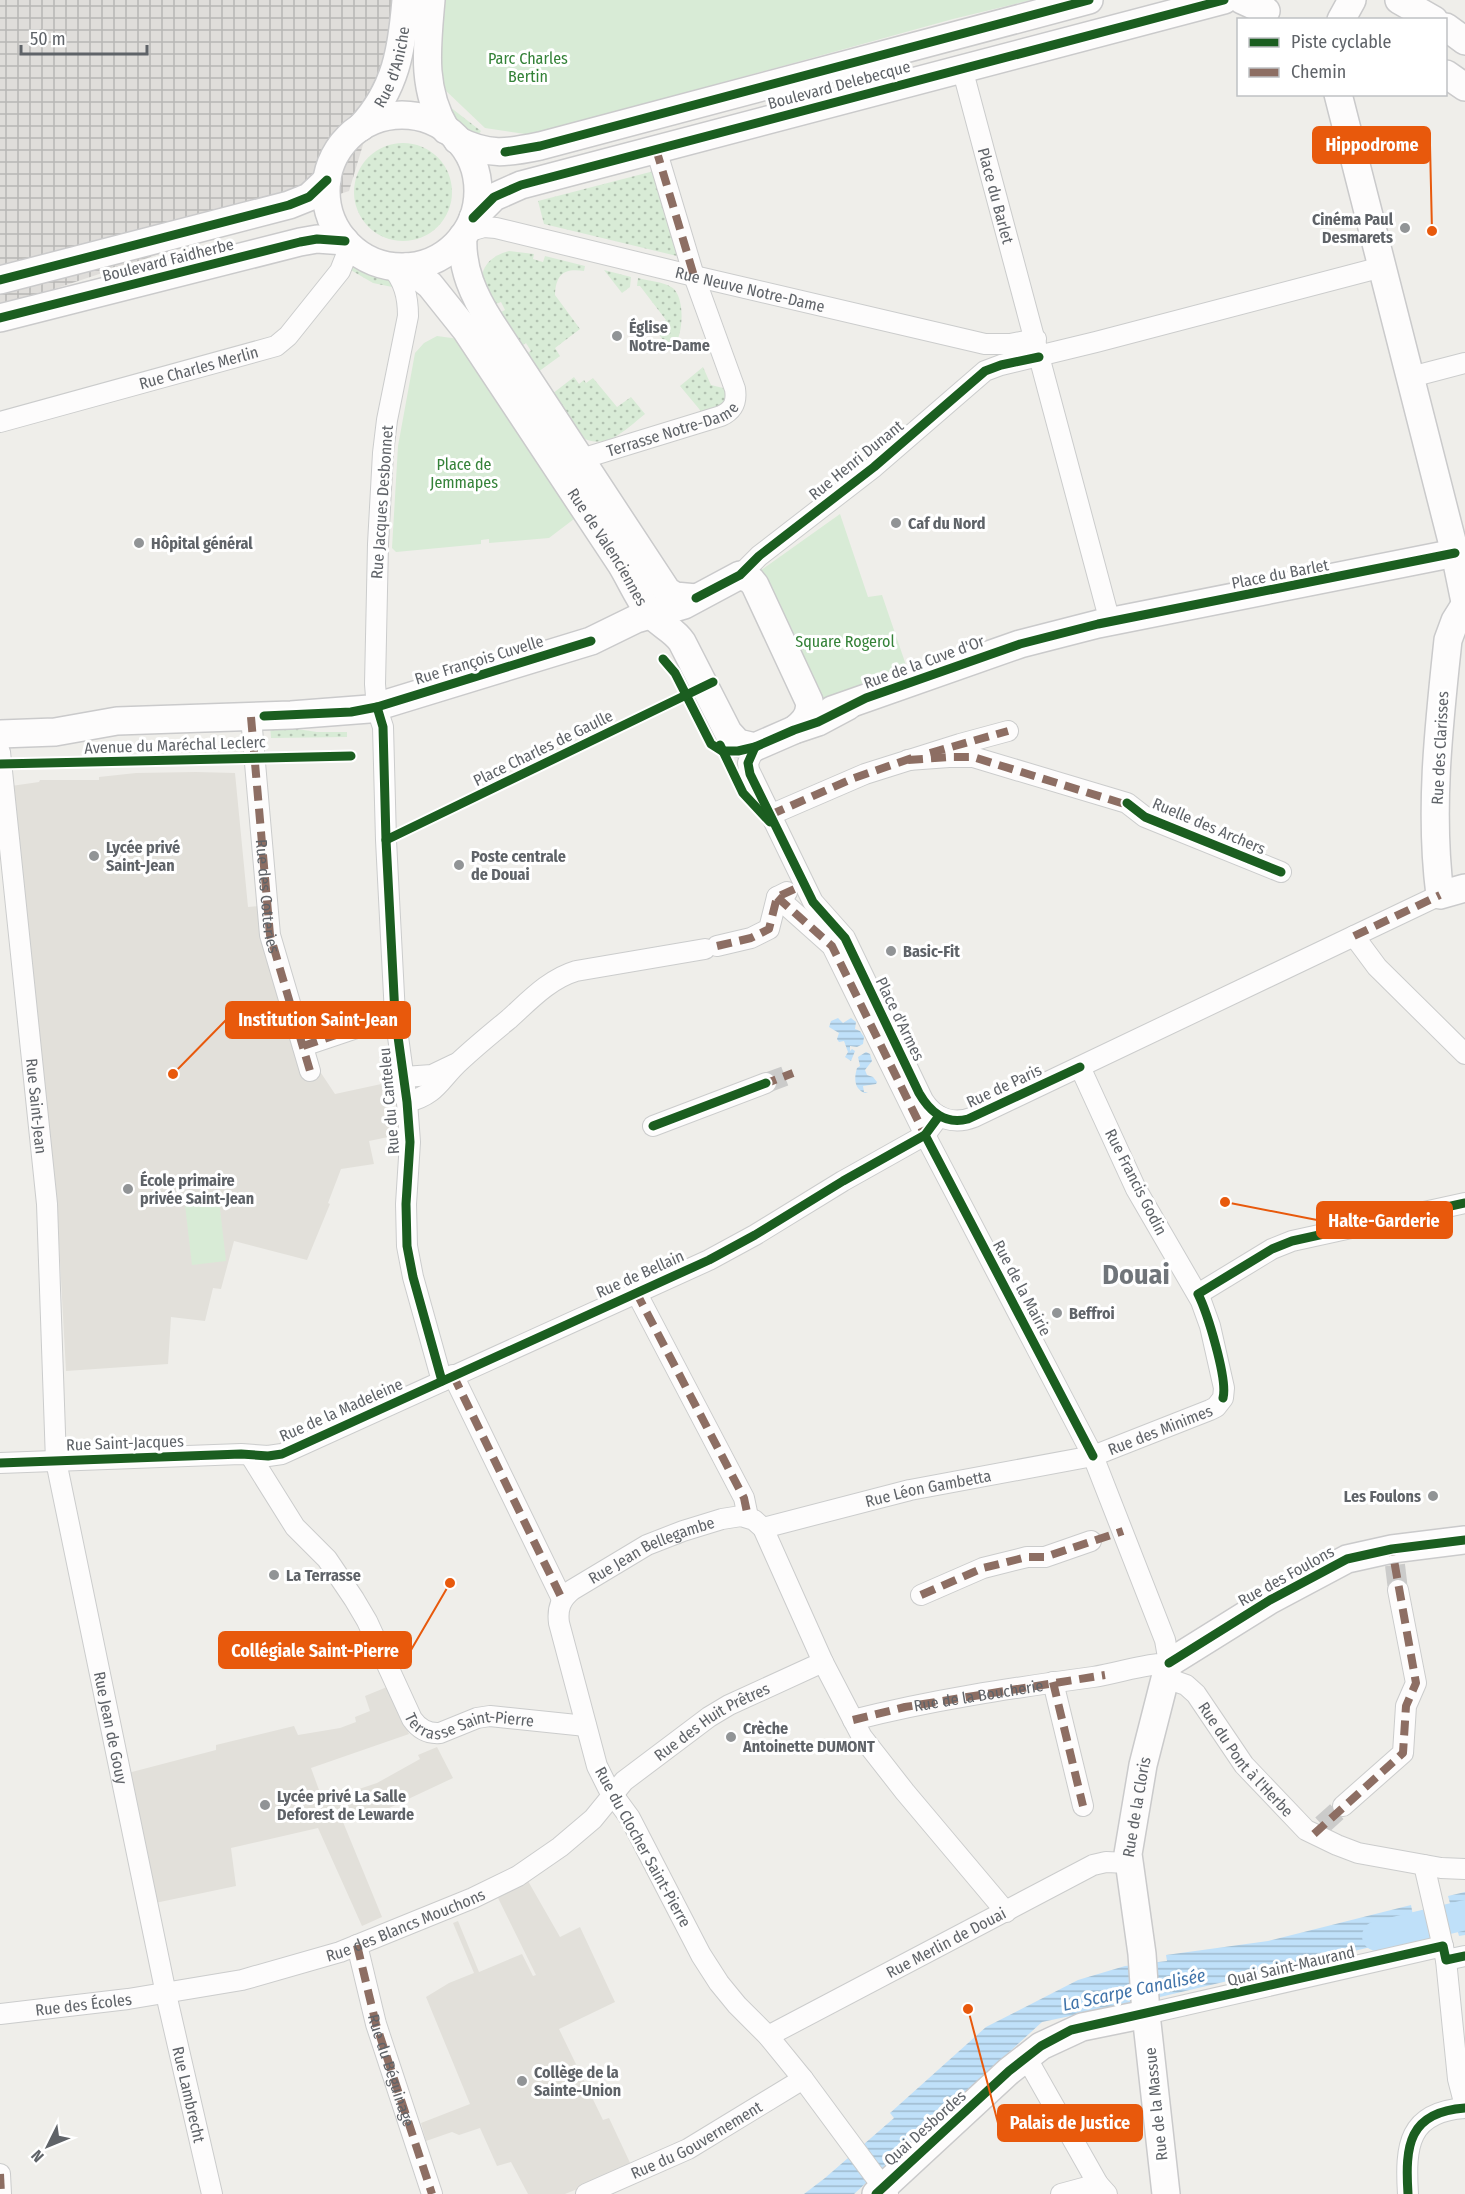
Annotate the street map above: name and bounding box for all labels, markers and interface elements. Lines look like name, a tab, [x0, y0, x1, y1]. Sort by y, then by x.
scale bar	[21, 18, 147, 56]
legend	[1237, 18, 1447, 96]
street label: Rue d'Aniche	[369, 25, 413, 111]
text: 50 m	[30, 28, 66, 50]
text: Piste cyclable	[1291, 31, 1391, 53]
park label: Parc Charles Bertin	[488, 49, 568, 86]
street label: Boulevard Delebecque	[766, 57, 912, 113]
text: Chemin	[1291, 61, 1346, 83]
callout: Hippodrome	[1313, 127, 1430, 163]
text: Hippodrome	[1325, 134, 1419, 156]
street label: Place du Barlet	[974, 145, 1018, 246]
place label: Cinéma Paul Desmarets	[1312, 210, 1394, 247]
marker: Cinéma Paul Desmarets	[1398, 221, 1412, 235]
street label: Boulevard Faidherbe	[100, 234, 236, 285]
street label: Rue Neuve Notre-Dame	[673, 262, 827, 316]
place label: Église Notre-Dame	[629, 317, 710, 355]
marker: Église Notre-Dame	[610, 329, 624, 343]
street label: Rue Charles Merlin	[137, 342, 260, 393]
street label: Terrasse Notre-Dame	[604, 399, 742, 460]
street label: Rue Henri Dunant	[805, 416, 908, 504]
street label: Rue Jacques Desbonnet	[367, 424, 397, 579]
park label: Place de Jemmapes	[430, 455, 498, 492]
street label: Rue de Valenciennes	[564, 484, 652, 609]
place label: Caf du Nord	[908, 514, 985, 533]
marker: Caf du Nord	[889, 516, 903, 530]
place label: Hôpital général	[151, 534, 253, 553]
marker: Hôpital général	[132, 536, 146, 550]
street label: Place du Barlet	[1230, 555, 1331, 593]
street label: Rue François Cuvelle	[412, 631, 546, 689]
street label: Rue de la Cuve d'Or	[861, 631, 987, 693]
park label: Square Rogerol	[795, 632, 895, 651]
street label: Rue des Clarisses	[1428, 691, 1452, 805]
street label: Place Charles de Gaulle	[470, 706, 616, 790]
street label: Avenue du Maréchal Leclerc	[84, 732, 266, 758]
street label: Ruelle des Archers	[1150, 794, 1269, 858]
place label: Lycée privé Saint-Jean	[106, 838, 180, 875]
street label: Rue des Cotteries	[252, 838, 284, 956]
place label: Poste centrale de Douai	[471, 847, 566, 884]
marker: Lycée privé Saint-Jean	[87, 849, 101, 863]
marker: Poste centrale de Douai	[452, 858, 466, 872]
place label: Basic-Fit	[903, 942, 960, 961]
marker: Basic-Fit	[884, 944, 898, 958]
street label: Place d'Armes	[872, 974, 929, 1064]
callout: Institution Saint-Jean	[226, 1002, 410, 1038]
text: Institution Saint-Jean	[238, 1009, 398, 1031]
street label: Rue du Canteleu	[375, 1047, 403, 1155]
street label: Rue Saint-Jean	[22, 1057, 51, 1155]
street label: Rue de Paris	[963, 1060, 1045, 1112]
street label: Rue Francis Godin	[1101, 1126, 1171, 1238]
place label: École primaire privée Saint-Jean	[140, 1170, 254, 1208]
marker: École primaire privée Saint-Jean	[121, 1182, 135, 1196]
callout: Halte-Garderie	[1317, 1202, 1452, 1238]
text: Halte-Garderie	[1328, 1210, 1440, 1232]
street label: Rue de la Mairie	[989, 1237, 1055, 1339]
street label: Rue de Bellain	[593, 1246, 687, 1302]
district label: Douai	[1102, 1258, 1170, 1291]
place label: Beffroi	[1069, 1304, 1115, 1323]
marker: Beffroi	[1050, 1306, 1064, 1320]
street label: Rue de la Madeleine	[276, 1374, 406, 1446]
street label: Rue des Minimes	[1105, 1400, 1215, 1459]
street label: Rue Saint-Jacques	[66, 1431, 184, 1455]
street label: Rue Léon Gambetta	[863, 1466, 993, 1511]
place label: Les Foulons	[1344, 1487, 1421, 1506]
marker: Les Foulons	[1426, 1489, 1440, 1503]
street label: Rue Jean Bellegambe	[585, 1512, 717, 1587]
street label: Rue des Foulons	[1235, 1542, 1337, 1610]
place label: La Terrasse	[286, 1566, 361, 1585]
marker: La Terrasse	[267, 1568, 281, 1582]
callout: Collégiale Saint-Pierre	[219, 1632, 411, 1668]
text: Collégiale Saint-Pierre	[231, 1640, 399, 1662]
street label: Rue Jean de Gouy	[90, 1670, 132, 1787]
street label: Rue de la Boucherie	[912, 1675, 1045, 1715]
street label: Rue des Huit Prêtres	[650, 1678, 773, 1765]
street label: Rue du Pont à l'Herbe	[1195, 1698, 1298, 1820]
street label: Terrasse Saint-Pierre	[401, 1706, 535, 1743]
place label: Crèche Antoinette DUMONT	[742, 1719, 875, 1756]
marker: Crèche Antoinette DUMONT	[724, 1730, 738, 1744]
street label: Rue de la Cloris	[1118, 1754, 1154, 1859]
street label: Rue du Clocher Saint-Pierre	[591, 1764, 695, 1930]
place label: Lycée privé La Salle Deforest de Lewarde	[277, 1787, 414, 1824]
marker: Lycée privé La Salle Deforest de Lewarde	[258, 1798, 272, 1812]
street label: Rue des Blancs Mouchons	[324, 1884, 488, 1965]
street label: Rue Merlin de Douai	[883, 1903, 1009, 1982]
street label: Quai Saint-Maurand	[1225, 1942, 1357, 1990]
water label: La Scarpe Canalisée	[1061, 1964, 1208, 2016]
street label: Rue des Écoles	[34, 1989, 133, 2019]
street label: Rue du Béguinage	[364, 2012, 419, 2129]
street label: Rue Lambrecht	[169, 2045, 210, 2145]
street label: Rue de la Massue	[1141, 2046, 1171, 2161]
place label: Collège de la Sainte-Union	[534, 2063, 621, 2100]
marker: Collège de la Sainte-Union	[515, 2074, 529, 2088]
street label: Quai Desbordes	[880, 2086, 970, 2170]
street label: Rue du Gouvernement	[628, 2096, 766, 2183]
callout: Palais de Justice	[998, 2105, 1142, 2141]
text: Palais de Justice	[1010, 2112, 1130, 2134]
north arrow	[18, 2116, 78, 2176]
text: N	[27, 2146, 48, 2166]

